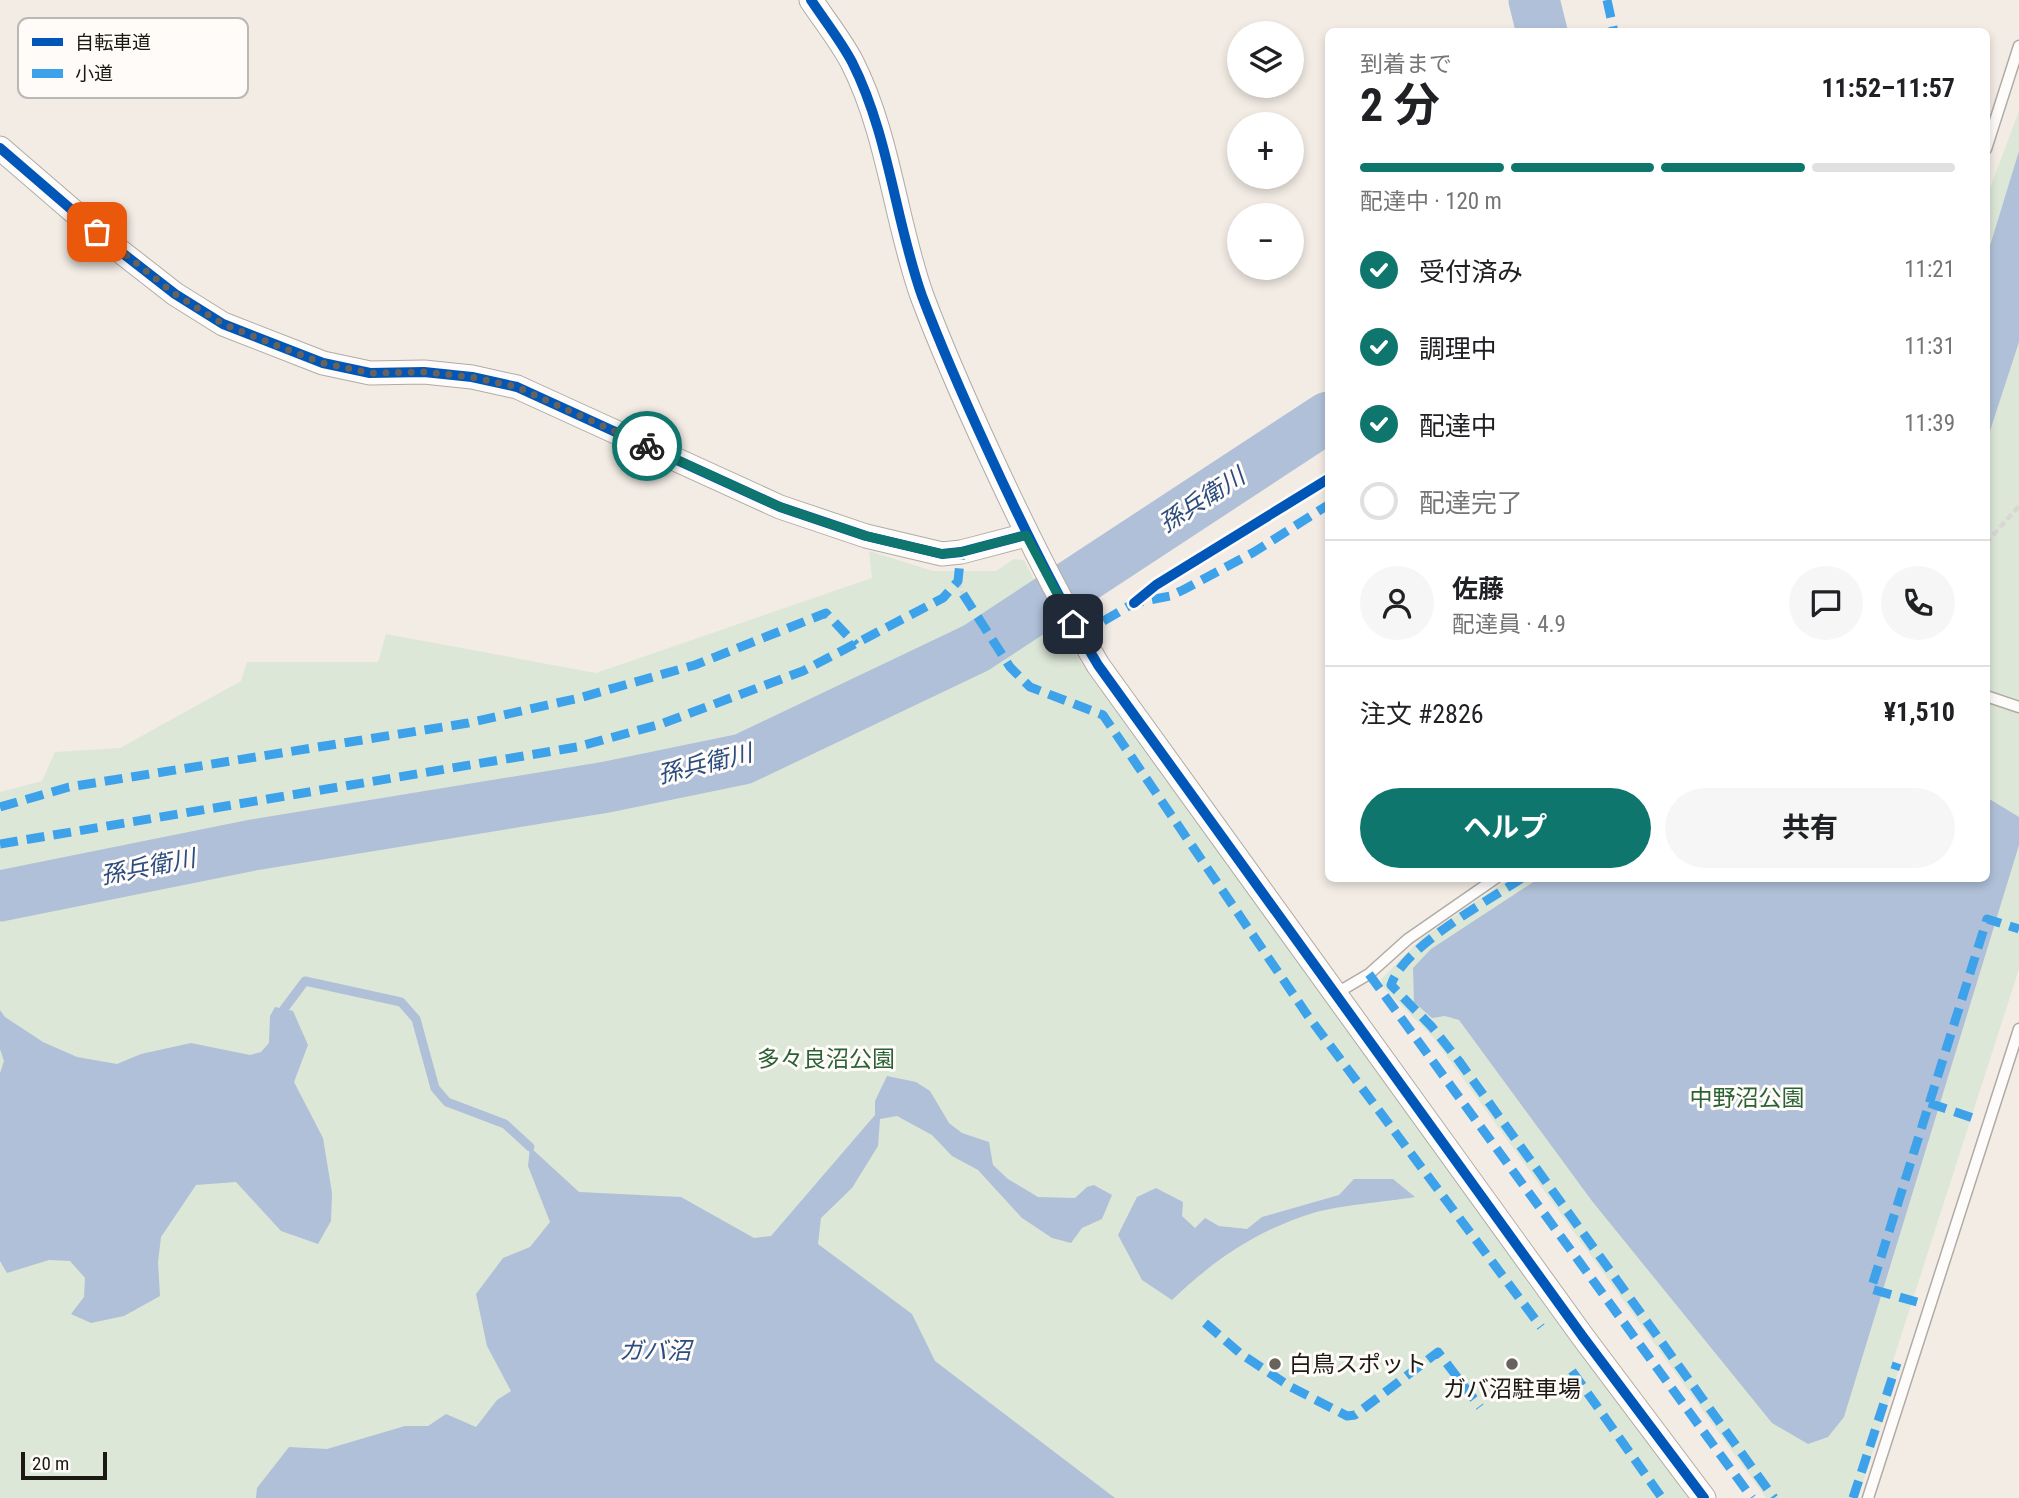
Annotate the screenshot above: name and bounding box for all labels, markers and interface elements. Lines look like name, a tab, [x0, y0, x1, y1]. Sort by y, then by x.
legend	[18, 18, 248, 98]
map controls	[1227, 21, 1304, 280]
button: layers	[1227, 21, 1304, 98]
text: 自転車道	[75, 31, 151, 54]
text: 到着まで	[1360, 51, 1452, 78]
text: 小道	[75, 62, 113, 85]
text: 11:52–11:57	[1821, 73, 1955, 103]
text: 2 分	[1360, 78, 1440, 132]
button: +	[1227, 112, 1304, 189]
text: 配達中 · 120 m	[1360, 188, 1502, 215]
pin	[67, 202, 127, 262]
button: −	[1227, 203, 1304, 280]
icon: bag	[78, 213, 116, 251]
icon: check	[1360, 251, 1398, 289]
text: 11:21	[1904, 256, 1955, 283]
text: 受付済み	[1419, 257, 1523, 287]
icon: check	[1360, 328, 1398, 366]
text: 11:31	[1904, 333, 1955, 360]
text: 調理中	[1419, 334, 1497, 364]
icon: check	[1360, 405, 1398, 443]
text: 11:39	[1904, 410, 1955, 437]
courier	[612, 411, 682, 481]
text: 配達中	[1419, 411, 1497, 441]
icon: bike	[628, 427, 666, 465]
water label: 孫兵衛川	[1154, 460, 1252, 538]
text: 配達完了	[1419, 488, 1523, 518]
button: person	[1360, 566, 1434, 640]
button: chat	[1789, 566, 1863, 640]
button: phone	[1881, 566, 1955, 640]
text: 佐藤	[1452, 574, 1504, 604]
pin	[1043, 594, 1103, 654]
icon: home	[1054, 605, 1092, 643]
text: 配達員 · 4.9	[1452, 611, 1566, 638]
text: ¥1,510	[1884, 697, 1955, 727]
text: 注文 #2826	[1360, 699, 1484, 729]
water label: 孫兵衛川	[655, 738, 758, 789]
button: ヘルプ	[1360, 788, 1651, 868]
button: 共有	[1665, 788, 1955, 868]
water label: 孫兵衛川	[98, 844, 201, 890]
park label: 多々良沼公園	[757, 1046, 895, 1073]
park label: 中野沼公園	[1690, 1085, 1805, 1112]
water label: ガバ沼	[619, 1337, 694, 1365]
place label: 白鳥スポット	[1289, 1351, 1427, 1378]
marker: 白鳥スポット	[1267, 1356, 1283, 1372]
marker: ガバ沼駐車場	[1504, 1356, 1520, 1372]
place label: ガバ沼駐車場	[1443, 1376, 1581, 1403]
scale bar	[21, 1449, 107, 1481]
text: 20 m	[32, 1452, 69, 1475]

